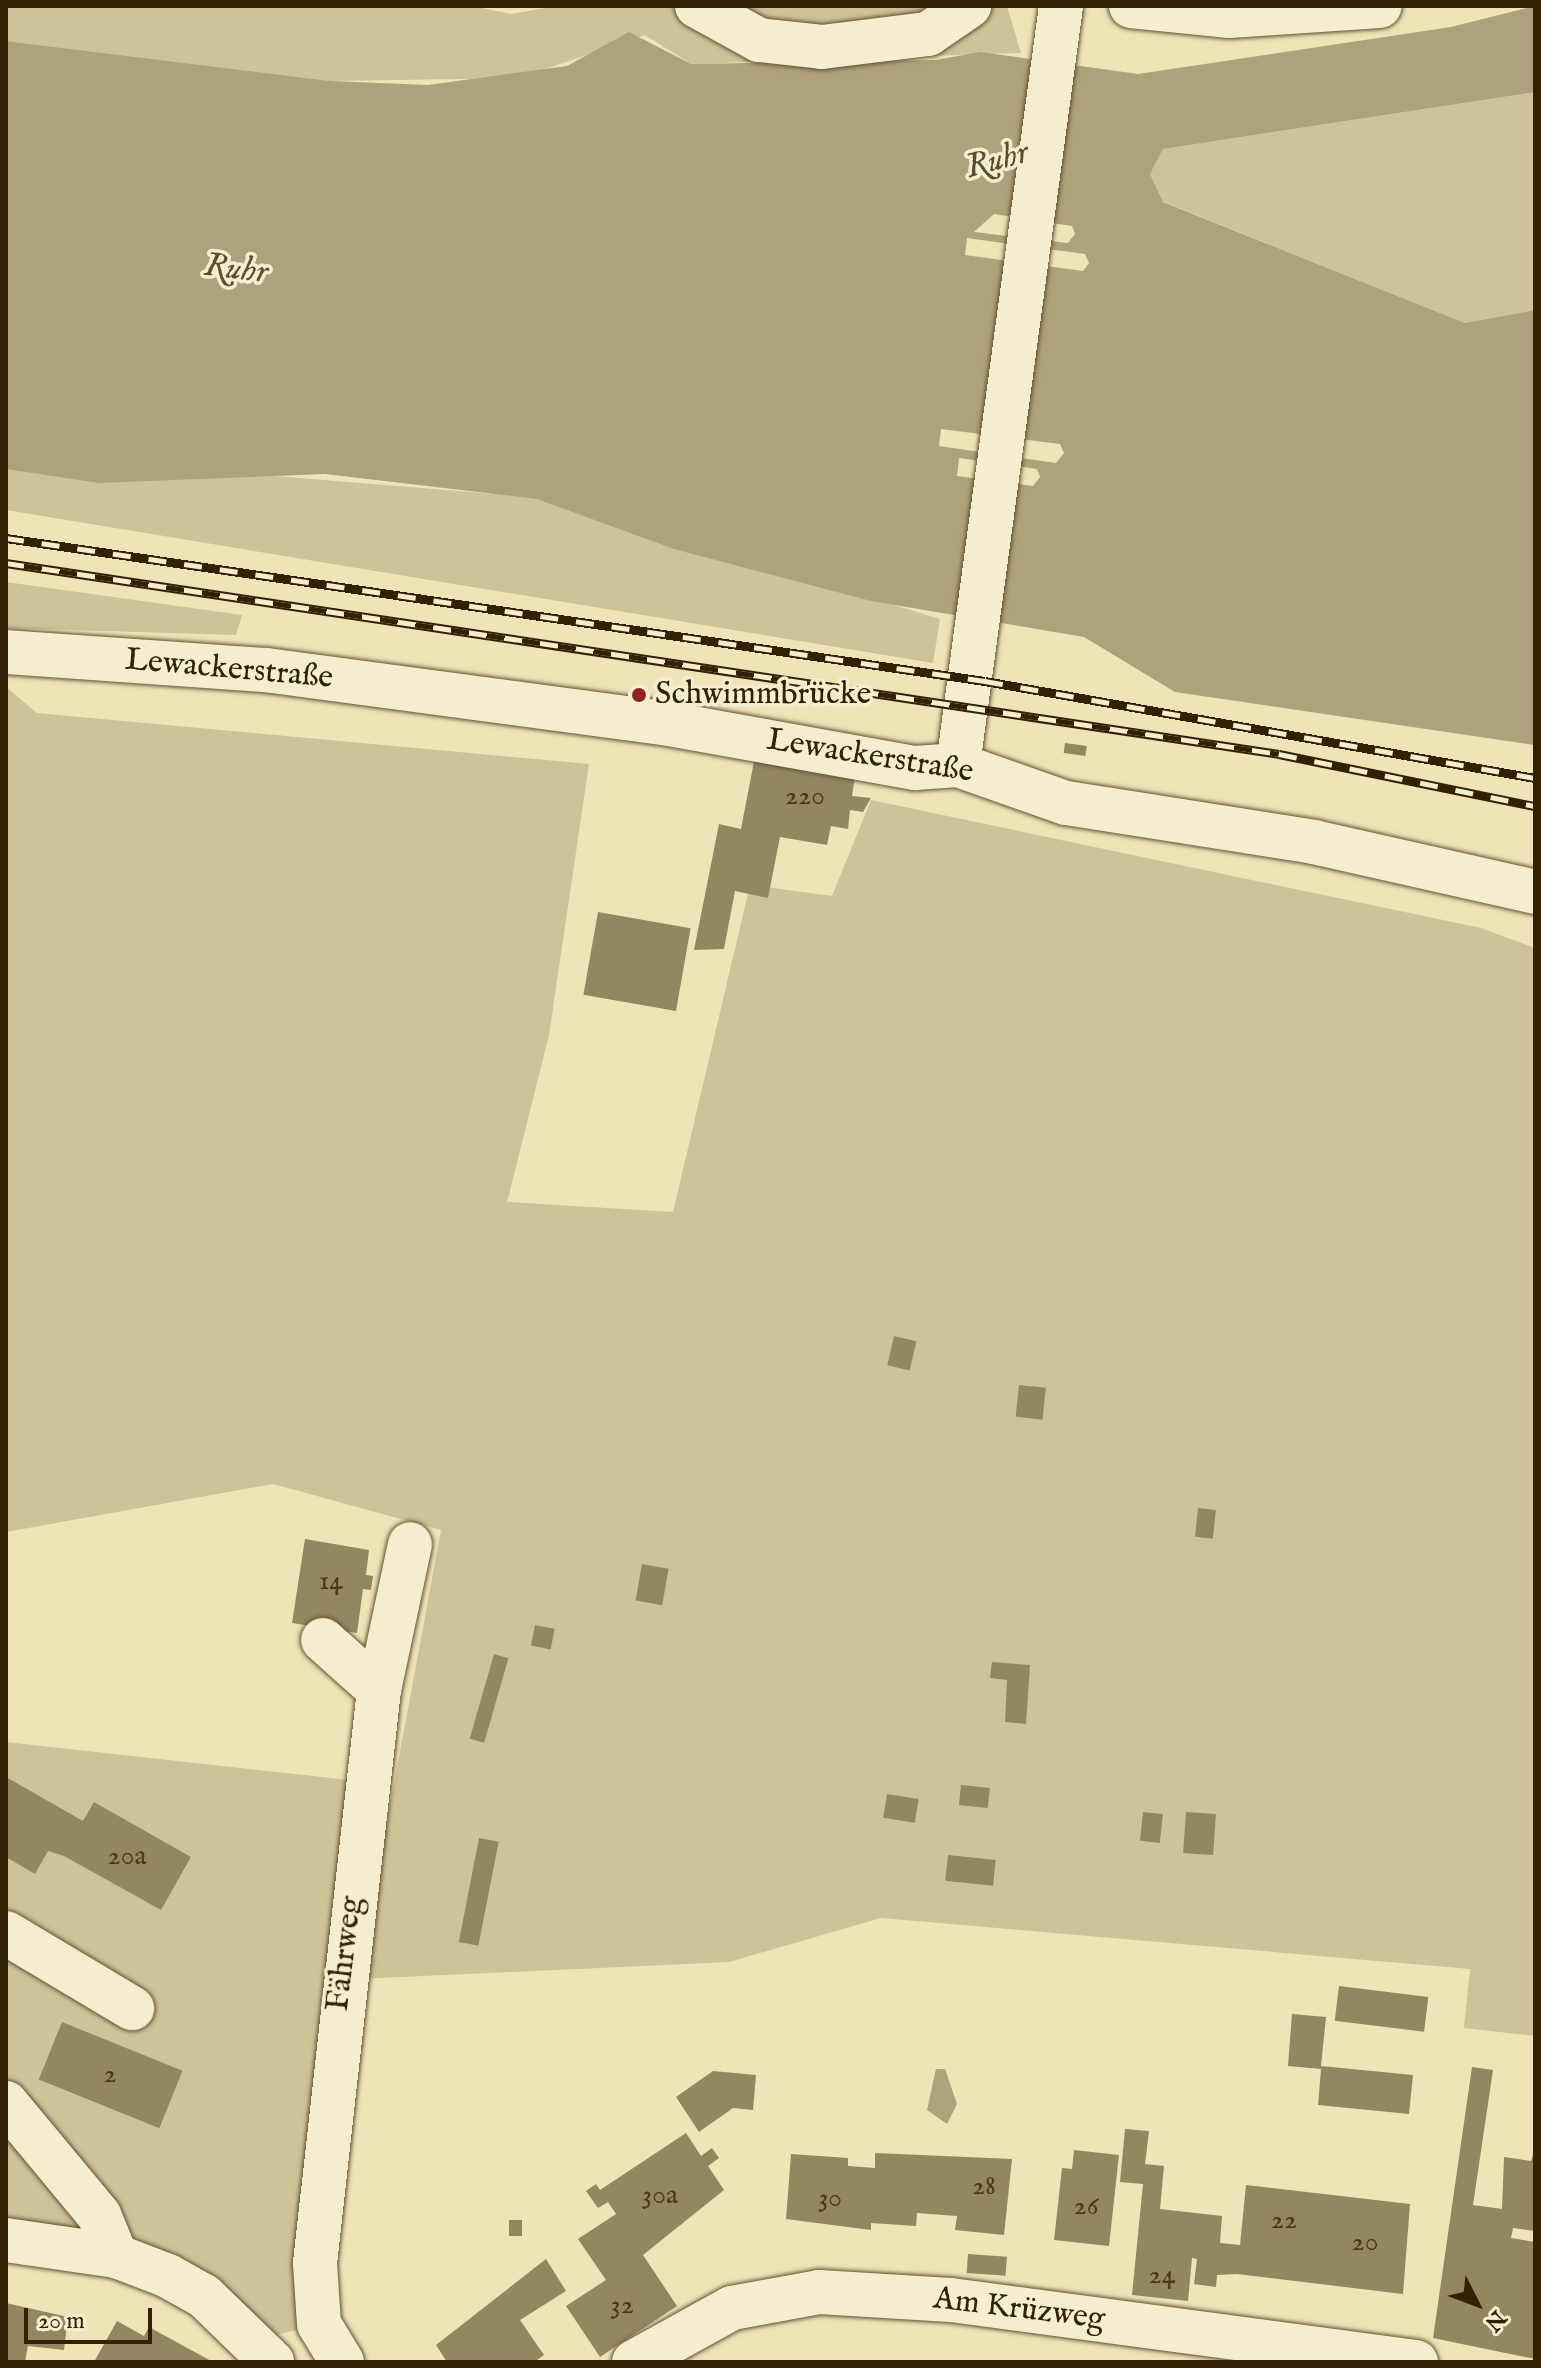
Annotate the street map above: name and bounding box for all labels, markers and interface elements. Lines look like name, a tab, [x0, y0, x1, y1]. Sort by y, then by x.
water label: Ruhr	[961, 132, 1033, 188]
water label: Ruhr	[202, 245, 270, 293]
street label: Lewackerstraße	[123, 642, 335, 698]
place label: Schwimmbrücke	[655, 676, 871, 714]
marker: Schwimmbrücke	[630, 686, 648, 704]
street label: Lewackerstraße	[764, 722, 976, 792]
house number: 220	[785, 780, 825, 814]
house number: 14	[319, 1565, 343, 1599]
house number: 20a	[108, 1840, 146, 1874]
street label: Fährweg	[320, 1894, 372, 2014]
house number: 2	[103, 2058, 117, 2092]
house number: 28	[972, 2170, 996, 2204]
house number: 30a	[642, 2179, 678, 2213]
house number: 30	[818, 2182, 842, 2216]
house number: 26	[1074, 2190, 1098, 2224]
house number: 22	[1271, 2204, 1297, 2238]
house number: 20	[1352, 2226, 1378, 2260]
house number: 24	[1149, 2259, 1175, 2293]
north arrow	[1437, 2264, 1517, 2344]
street label: Am Krüzweg	[931, 2280, 1107, 2340]
house number: 32	[610, 2289, 634, 2323]
scale bar	[28, 2292, 156, 2342]
text: N	[1478, 2304, 1512, 2336]
text: 20 m	[38, 2306, 85, 2337]

